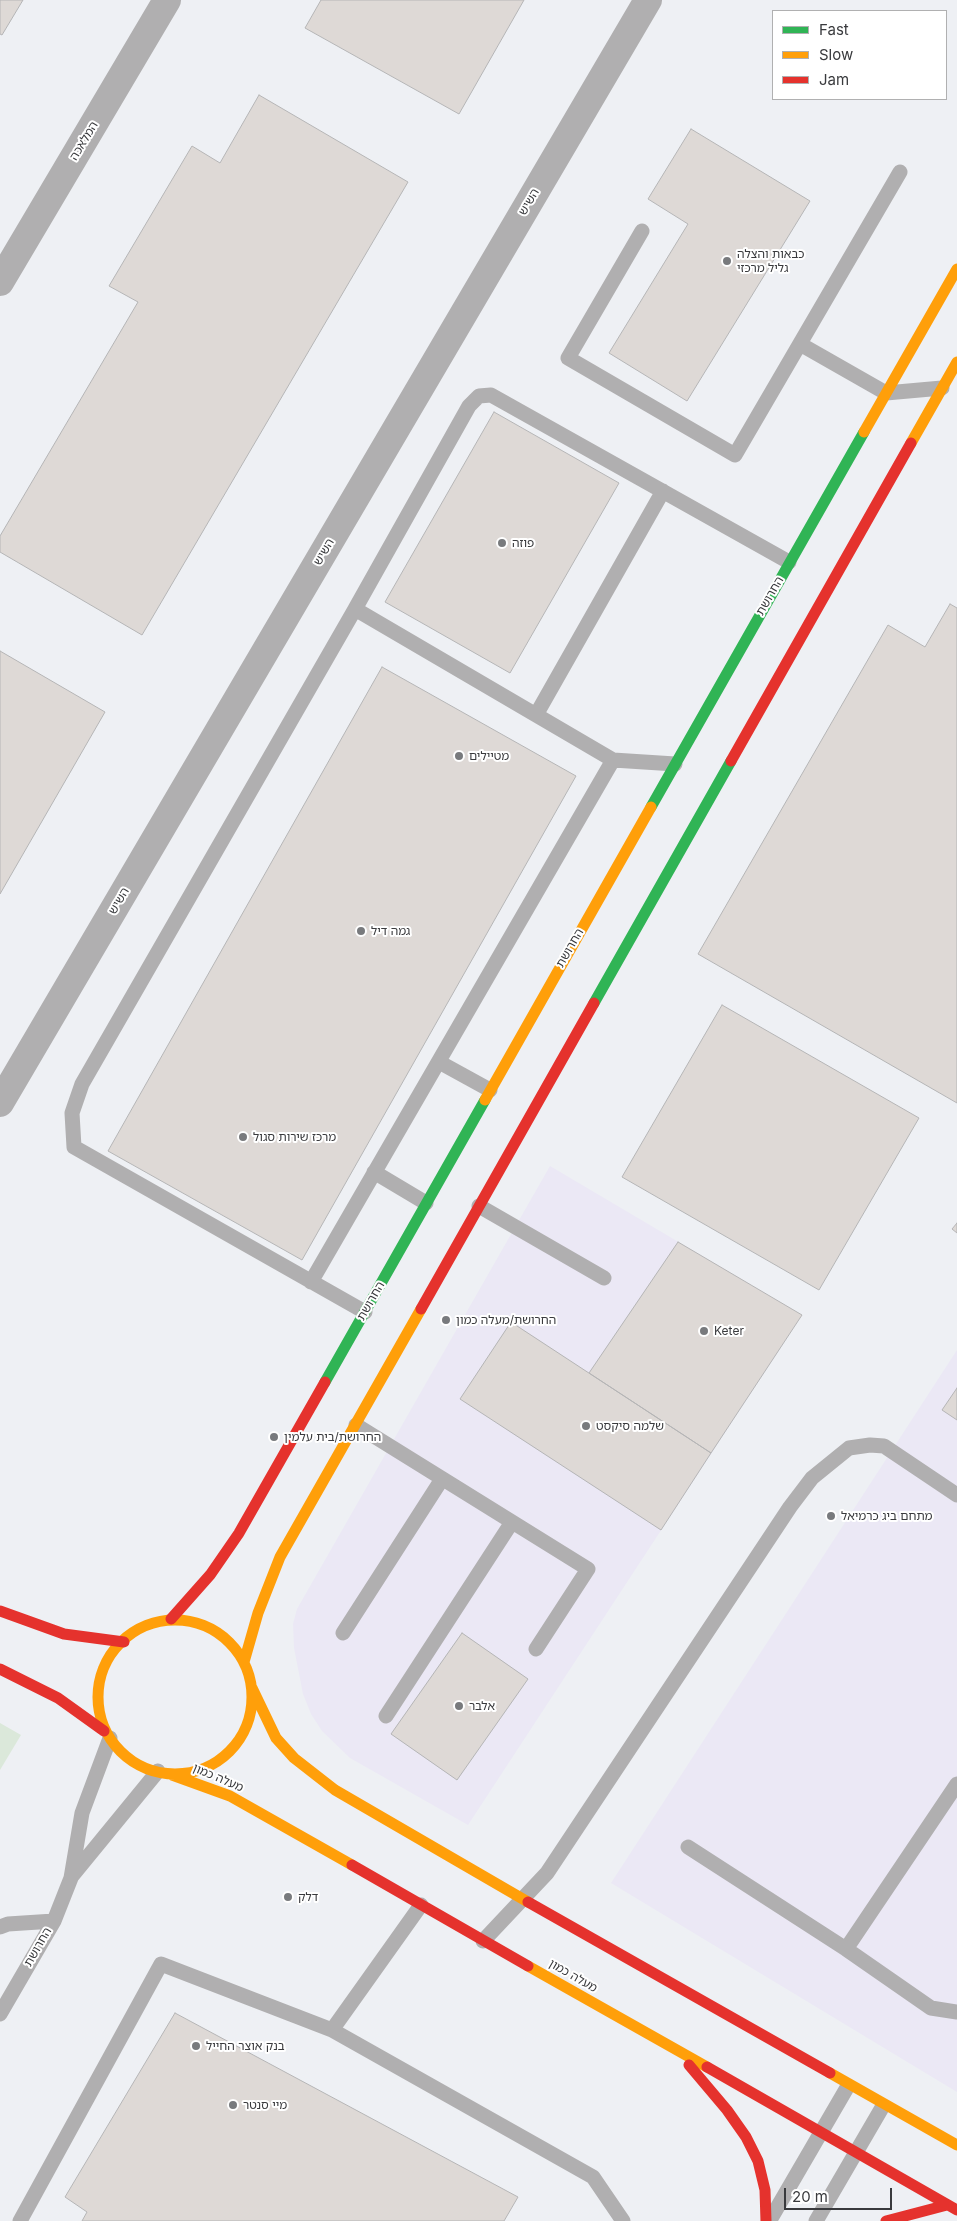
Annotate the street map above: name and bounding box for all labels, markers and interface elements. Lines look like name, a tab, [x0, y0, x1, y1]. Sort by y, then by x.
legend	[772, 10, 947, 100]
text: Fast	[819, 20, 849, 39]
text: Slow	[819, 45, 853, 64]
text: Jam	[819, 70, 849, 89]
street label: המלאכה	[67, 119, 101, 163]
street label: השיש	[516, 186, 542, 218]
place label: כבאות והצלה גליל מרכזי	[737, 247, 804, 275]
marker: כבאות והצלה גליל מרכזי	[721, 255, 733, 267]
street label: השיש	[311, 536, 337, 568]
place label: פוזה	[512, 536, 534, 550]
marker: פוזה	[496, 537, 508, 549]
street label: החרושת	[753, 574, 787, 618]
place label: מטיילים	[469, 749, 509, 763]
marker: מטיילים	[453, 750, 465, 762]
street label: השיש	[106, 885, 132, 917]
place label: גמה דיל	[371, 924, 410, 938]
marker: גמה דיל	[355, 925, 367, 937]
street label: החרושת	[553, 926, 587, 970]
place label: מרכז שירות סגול	[253, 1130, 336, 1144]
marker: מרכז שירות סגול	[237, 1131, 249, 1143]
street label: החרושת	[354, 1279, 388, 1323]
place label: החרושת/מעלה כמון	[456, 1313, 556, 1327]
marker: החרושת/מעלה כמון	[440, 1314, 452, 1326]
place label: Keter	[714, 1324, 744, 1338]
marker: Keter	[698, 1325, 710, 1337]
place label: שלמה סיקסט	[596, 1419, 664, 1433]
marker: שלמה סיקסט	[580, 1420, 592, 1432]
place label: החרושת/בית עלמין	[284, 1430, 381, 1444]
marker: החרושת/בית עלמין	[268, 1431, 280, 1443]
place label: מתחם ביג כרמיאל	[841, 1509, 933, 1523]
marker: מתחם ביג כרמיאל	[825, 1510, 837, 1522]
place label: אלבר	[469, 1699, 495, 1713]
marker: אלבר	[453, 1700, 465, 1712]
street label: מעלה כמון	[190, 1761, 246, 1795]
place label: דלק	[298, 1890, 318, 1904]
marker: דלק	[282, 1891, 294, 1903]
street label: החרושת	[21, 1925, 55, 1969]
street label: מעלה כמון	[546, 1956, 600, 1996]
place label: בנק אוצר החייל	[206, 2039, 285, 2053]
marker: בנק אוצר החייל	[190, 2040, 202, 2052]
place label: מיי סנטר	[243, 2098, 287, 2112]
marker: מיי סנטר	[227, 2099, 239, 2111]
scale bar	[787, 2178, 894, 2210]
text: 20 m	[792, 2187, 828, 2206]

